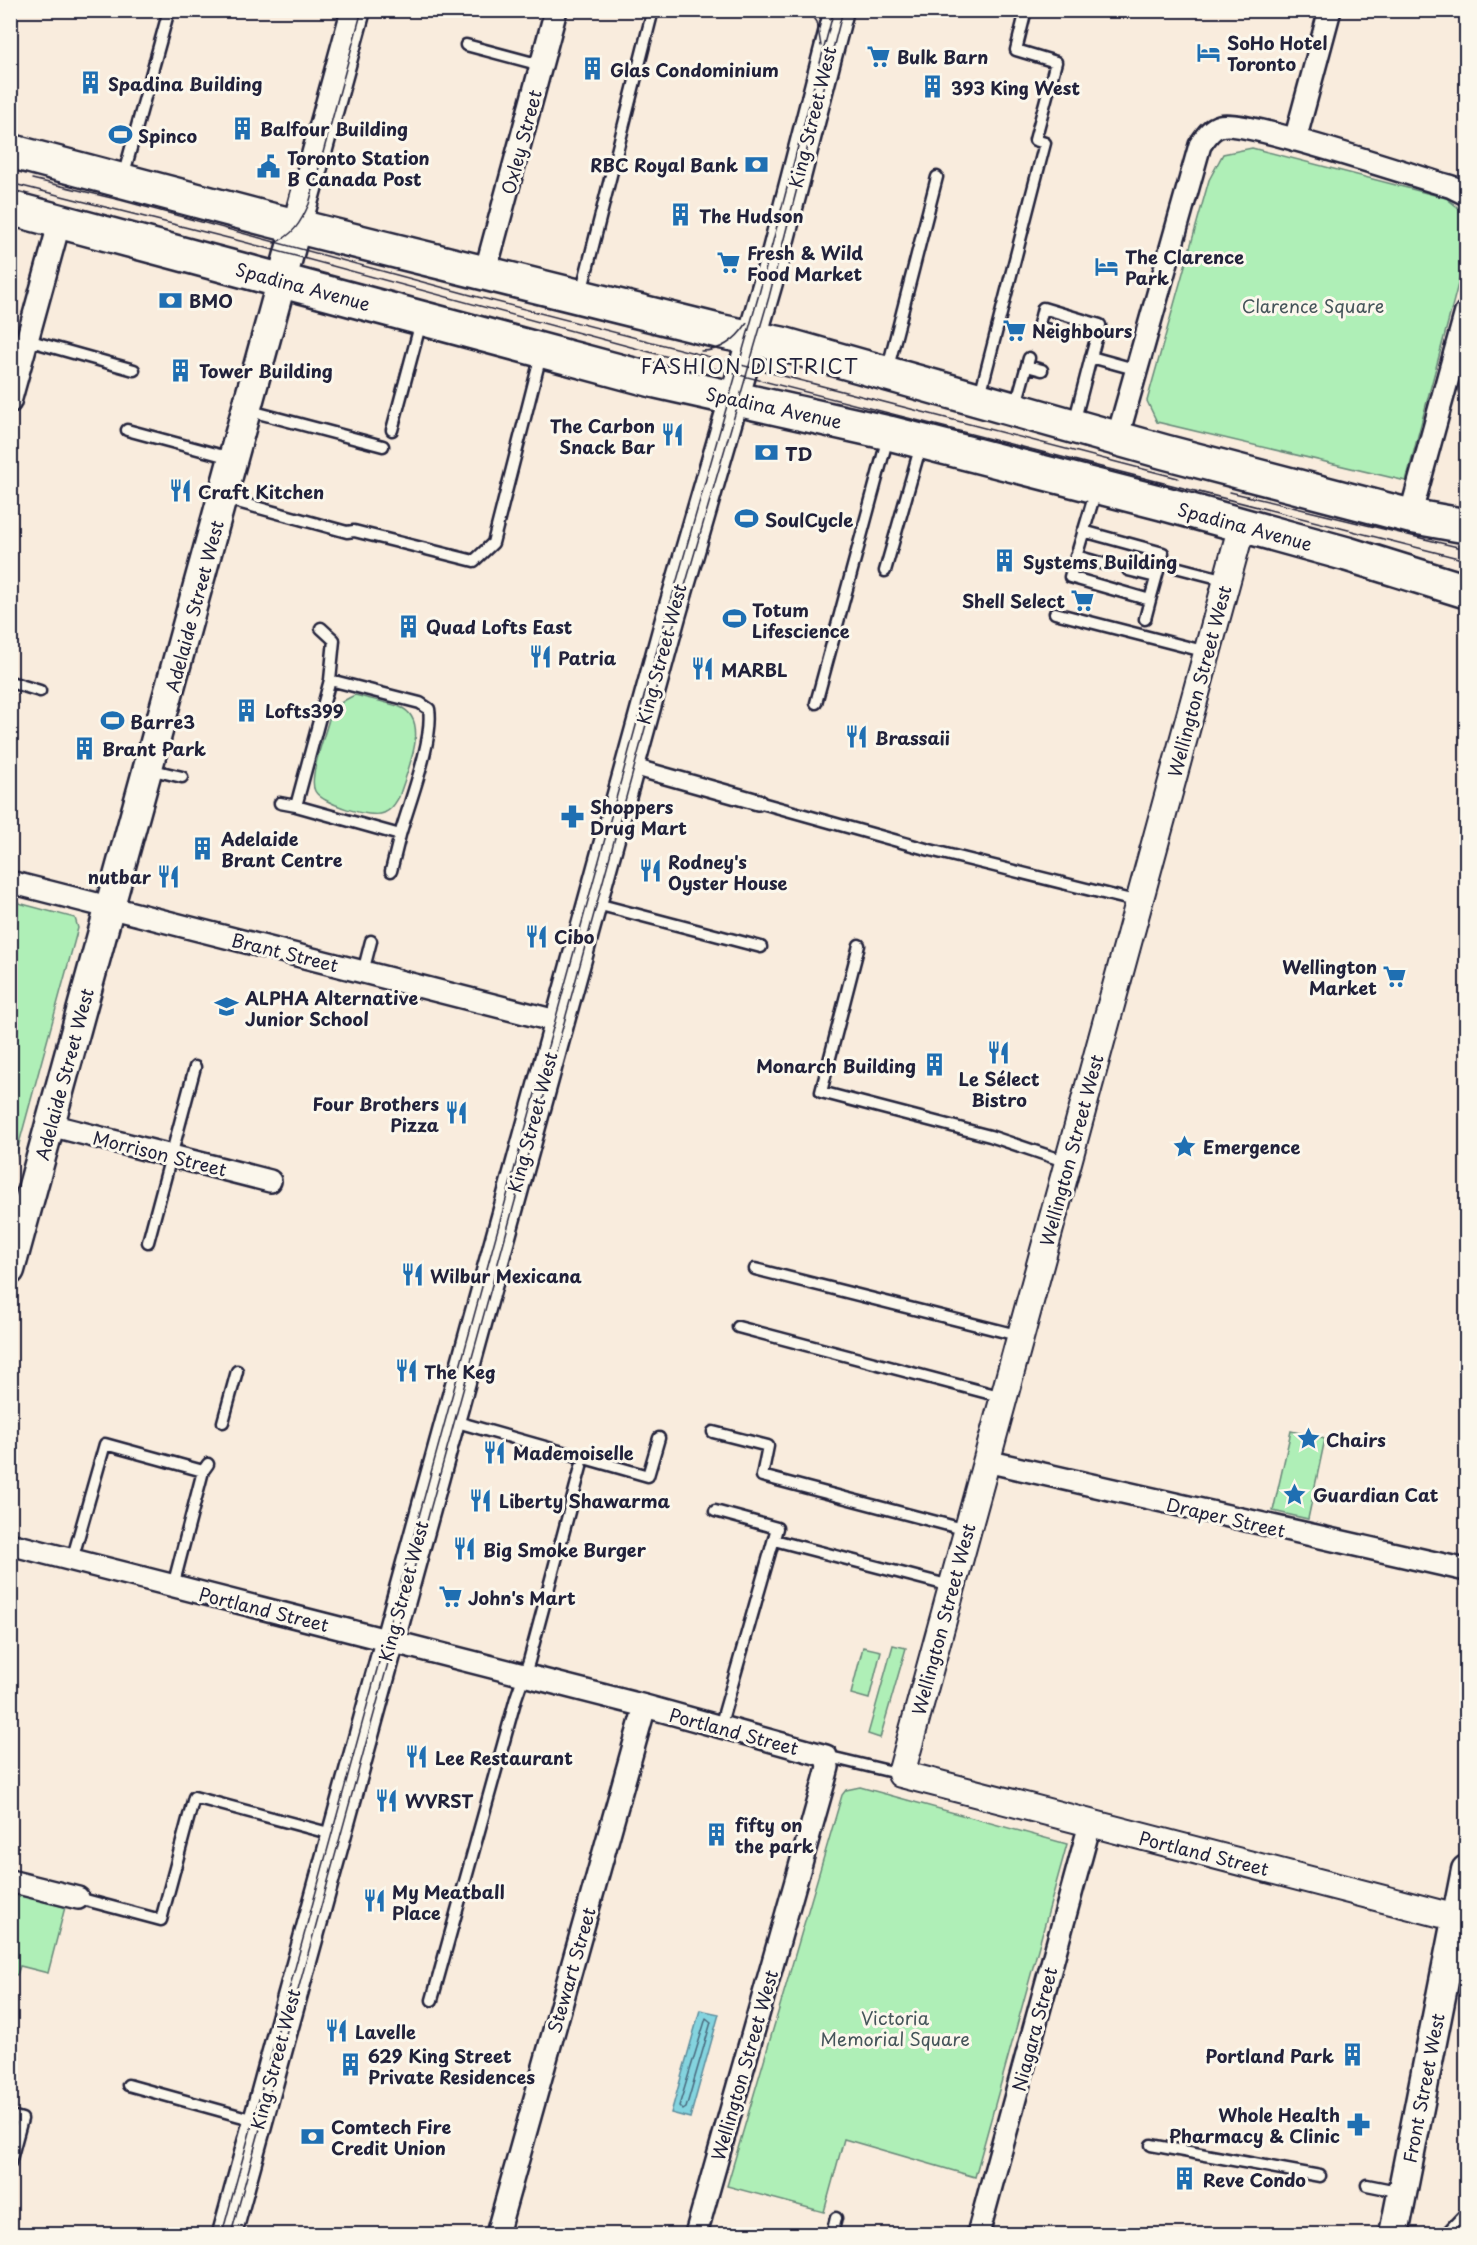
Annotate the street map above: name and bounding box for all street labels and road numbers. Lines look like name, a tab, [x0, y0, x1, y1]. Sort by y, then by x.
street label: King Street West	[781, 44, 843, 190]
street label: Oxley Street	[494, 87, 548, 197]
street label: Spadina Avenue	[233, 255, 374, 317]
street label: Spadina Avenue	[703, 379, 845, 435]
street label: Spadina Avenue	[1175, 495, 1316, 557]
street label: Adelaide Street West	[158, 517, 230, 695]
street label: King Street West	[629, 581, 693, 727]
street label: Wellington Street West	[1160, 582, 1238, 780]
street label: Brant Street	[229, 926, 341, 978]
street label: Adelaide Street West	[28, 985, 100, 1163]
street label: King Street West	[500, 1049, 564, 1195]
street label: Wellington Street West	[1032, 1051, 1110, 1249]
street label: Morrison Street	[90, 1123, 230, 1183]
street label: Draper Street	[1164, 1490, 1288, 1544]
street label: King Street West	[371, 1518, 435, 1664]
street label: Wellington Street West	[904, 1520, 982, 1718]
street label: Portland Street	[196, 1580, 332, 1638]
street label: Portland Street	[666, 1701, 802, 1761]
street label: Portland Street	[1136, 1824, 1272, 1882]
street label: Stewart Street	[540, 1904, 602, 2036]
street label: Niagara Street	[1004, 1964, 1064, 2094]
street label: Wellington Street West	[704, 1967, 784, 2163]
street label: King Street West	[243, 1986, 307, 2132]
street label: Front Street West	[1395, 2011, 1451, 2165]

